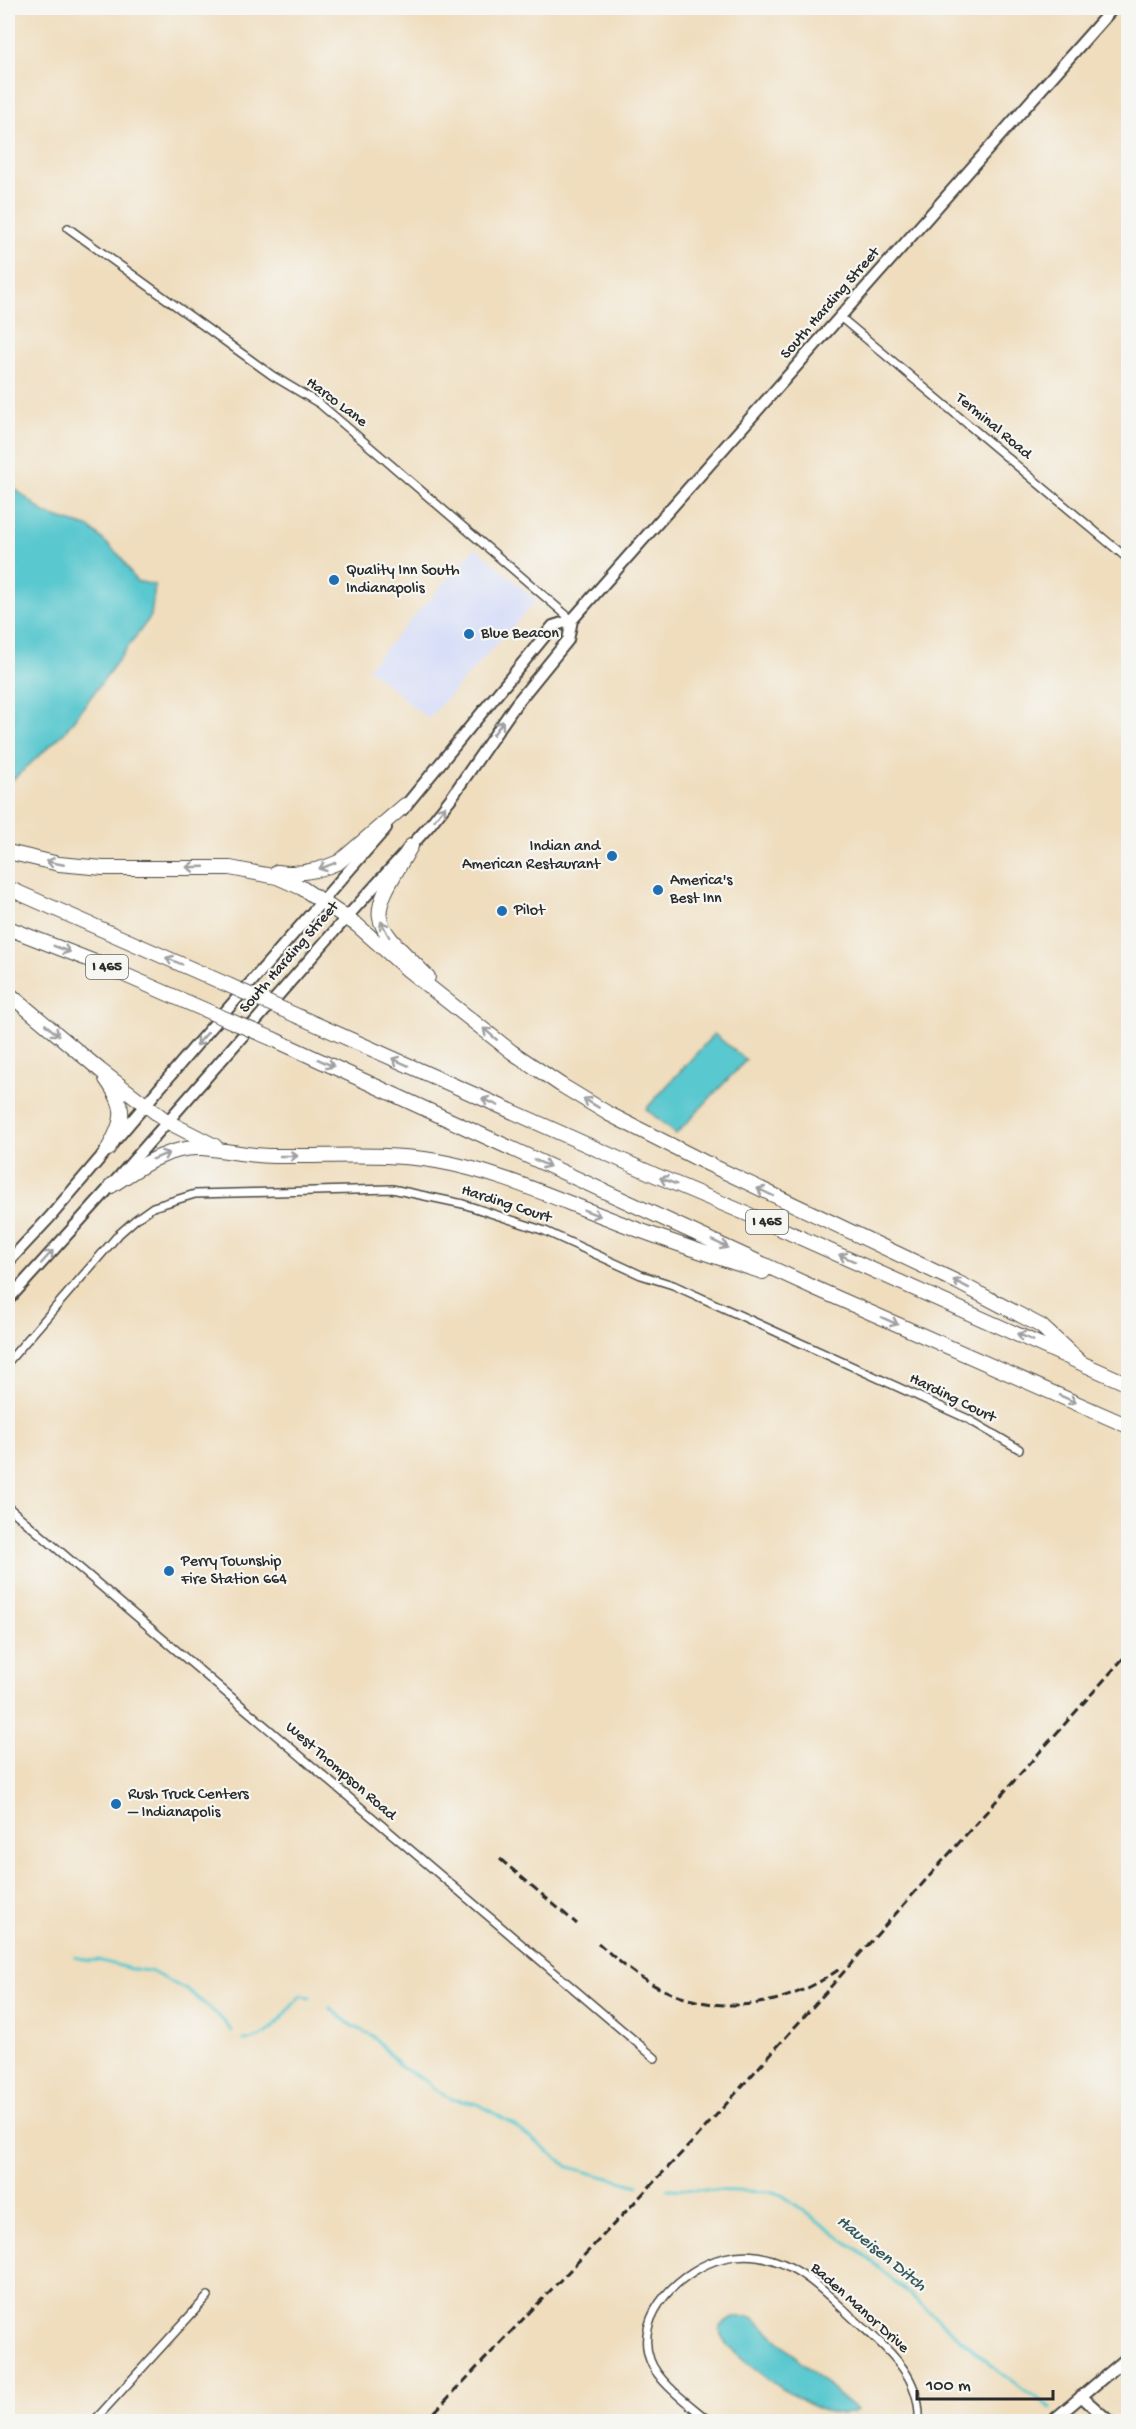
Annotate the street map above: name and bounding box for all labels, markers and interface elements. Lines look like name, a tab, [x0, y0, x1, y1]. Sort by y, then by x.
street label: South Harding Street	[777, 243, 886, 364]
street label: Harco Lane	[302, 374, 371, 433]
street label: Terminal Road	[950, 389, 1036, 465]
place label: Quality Inn South Indianapolis	[346, 562, 460, 599]
marker: Quality Inn South Indianapolis	[327, 573, 341, 587]
place label: Blue Beacon	[480, 625, 559, 644]
marker: Blue Beacon	[462, 627, 476, 641]
one-way arrow	[492, 721, 505, 737]
one-way arrow	[433, 805, 446, 821]
place label: Indian and American Restaurant	[462, 838, 602, 875]
marker: Indian and American Restaurant	[605, 849, 619, 863]
one-way arrow	[46, 857, 65, 868]
one-way arrow	[185, 861, 205, 873]
one-way arrow	[318, 862, 336, 873]
place label: America's Best Inn	[669, 872, 734, 909]
marker: America's Best Inn	[651, 883, 665, 897]
street label: South Harding Street	[236, 897, 345, 1018]
place label: Pilot	[513, 902, 546, 921]
marker: Pilot	[495, 904, 509, 918]
one-way arrow	[378, 920, 390, 938]
one-way arrow	[52, 944, 71, 955]
road number: I 465	[86, 955, 128, 979]
one-way arrow	[165, 955, 183, 967]
one-way arrow	[44, 1024, 60, 1037]
one-way arrow	[483, 1027, 498, 1041]
one-way arrow	[195, 1031, 208, 1047]
one-way arrow	[392, 1056, 410, 1068]
one-way arrow	[316, 1058, 334, 1070]
one-way arrow	[481, 1096, 500, 1107]
one-way arrow	[583, 1097, 600, 1109]
one-way arrow	[152, 1150, 170, 1161]
one-way arrow	[279, 1150, 299, 1162]
one-way arrow	[533, 1158, 551, 1169]
one-way arrow	[660, 1175, 678, 1186]
street label: Harding Court	[459, 1181, 555, 1229]
one-way arrow	[757, 1185, 775, 1197]
one-way arrow	[582, 1208, 601, 1219]
road number: I 465	[746, 1210, 788, 1234]
one-way arrow	[710, 1238, 728, 1250]
one-way arrow	[40, 1250, 54, 1265]
one-way arrow	[839, 1252, 857, 1263]
one-way arrow	[952, 1278, 970, 1289]
one-way arrow	[880, 1315, 898, 1327]
one-way arrow	[1017, 1331, 1035, 1343]
street label: Harding Court	[906, 1370, 1000, 1429]
one-way arrow	[1059, 1394, 1077, 1406]
place label: Perry Township Fire Station 664	[180, 1553, 287, 1590]
marker: Perry Township Fire Station 664	[162, 1564, 176, 1578]
street label: West Thompson Road	[281, 1719, 401, 1826]
place label: Rush Truck Centers – Indianapolis	[127, 1786, 250, 1823]
marker: Rush Truck Centers – Indianapolis	[109, 1797, 123, 1811]
water label: Haueisen Ditch	[832, 2211, 930, 2297]
street label: Baden Manor Drive	[805, 2259, 913, 2359]
scale bar	[917, 2363, 1054, 2401]
text: 100 m	[925, 2376, 971, 2397]

